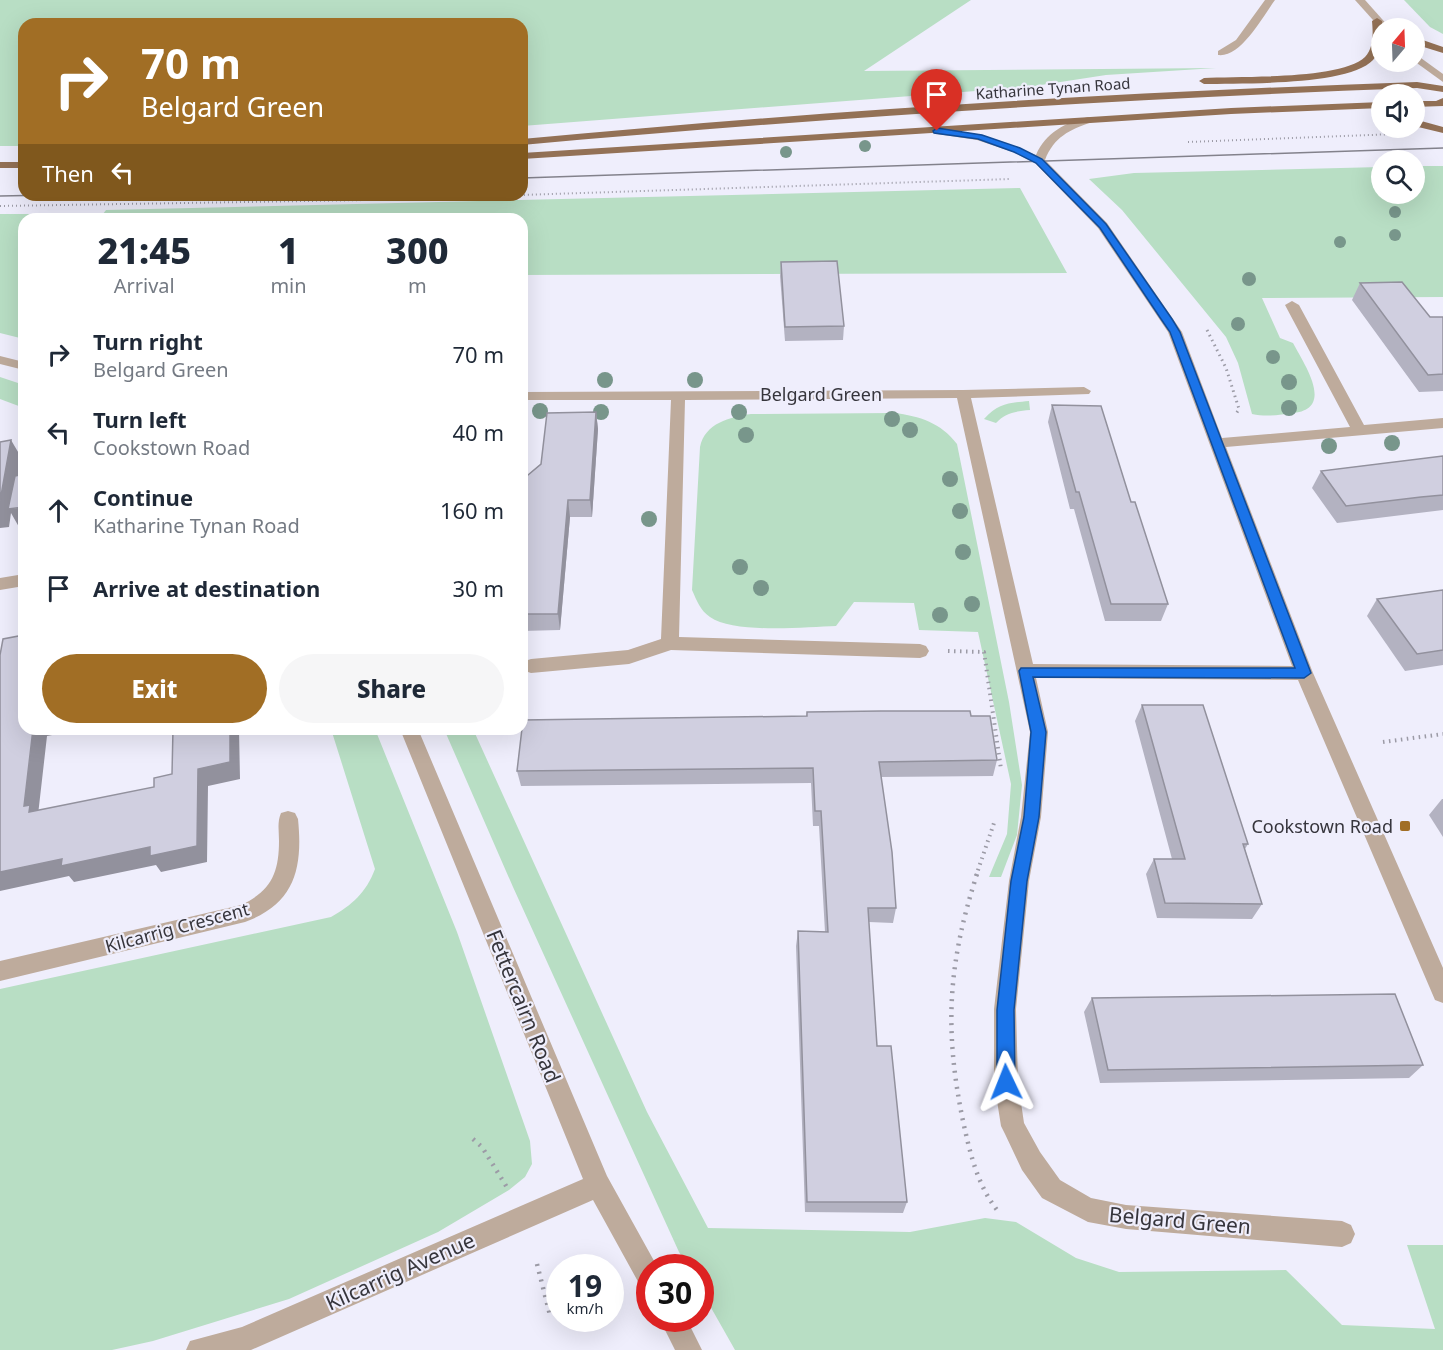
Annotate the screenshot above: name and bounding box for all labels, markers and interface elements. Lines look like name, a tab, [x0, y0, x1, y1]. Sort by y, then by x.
north arrow	[1371, 18, 1425, 72]
map controls	[1371, 18, 1425, 204]
text: 70 m	[141, 34, 241, 91]
icon: right	[42, 42, 120, 120]
pin	[911, 69, 962, 131]
street label: Katharine Tynan Road	[975, 73, 1131, 103]
icon: arrive	[920, 78, 953, 111]
button: sound	[1371, 84, 1425, 138]
text: Belgard Green	[141, 88, 324, 125]
button: search	[1371, 150, 1425, 204]
icon: left	[106, 156, 139, 189]
text: Then	[42, 158, 94, 188]
text: 21:45	[97, 226, 191, 275]
text: 1	[278, 226, 299, 275]
text: 300	[386, 226, 449, 275]
text: Arrival	[114, 272, 175, 299]
text: min	[270, 272, 307, 299]
text: m	[408, 272, 427, 299]
text: Turn right	[93, 326, 203, 356]
icon: right	[42, 338, 75, 371]
text: 70 m	[453, 339, 504, 369]
text: Belgard Green	[93, 356, 229, 383]
street label: Belgard Green	[760, 382, 882, 406]
text: Turn left	[93, 404, 187, 434]
icon: left	[42, 416, 75, 449]
text: 40 m	[453, 417, 504, 447]
text: Cookstown Road	[93, 434, 250, 461]
text: Continue	[93, 482, 193, 512]
icon: ahead	[42, 494, 75, 527]
text: 160 m	[440, 495, 504, 525]
text: Katharine Tynan Road	[93, 512, 300, 539]
icon: arrive	[42, 572, 75, 605]
text: Arrive at destination	[93, 573, 320, 603]
text: 30 m	[453, 573, 504, 603]
button: Exit	[42, 654, 267, 723]
button: Share	[279, 654, 504, 723]
place label: Cookstown Road	[1251, 814, 1393, 838]
marker: Cookstown Road	[1398, 819, 1412, 833]
street label: Kilcarrig Crescent	[102, 896, 252, 958]
street label: Fettercairn Road	[481, 925, 567, 1087]
position arrow	[974, 1050, 1038, 1114]
street label: Belgard Green	[1108, 1200, 1252, 1240]
street label: Kilcarrig Avenue	[321, 1226, 479, 1316]
speed limit sign: 30	[636, 1254, 714, 1332]
text: 19	[568, 1265, 602, 1306]
text: km/h	[567, 1298, 603, 1318]

